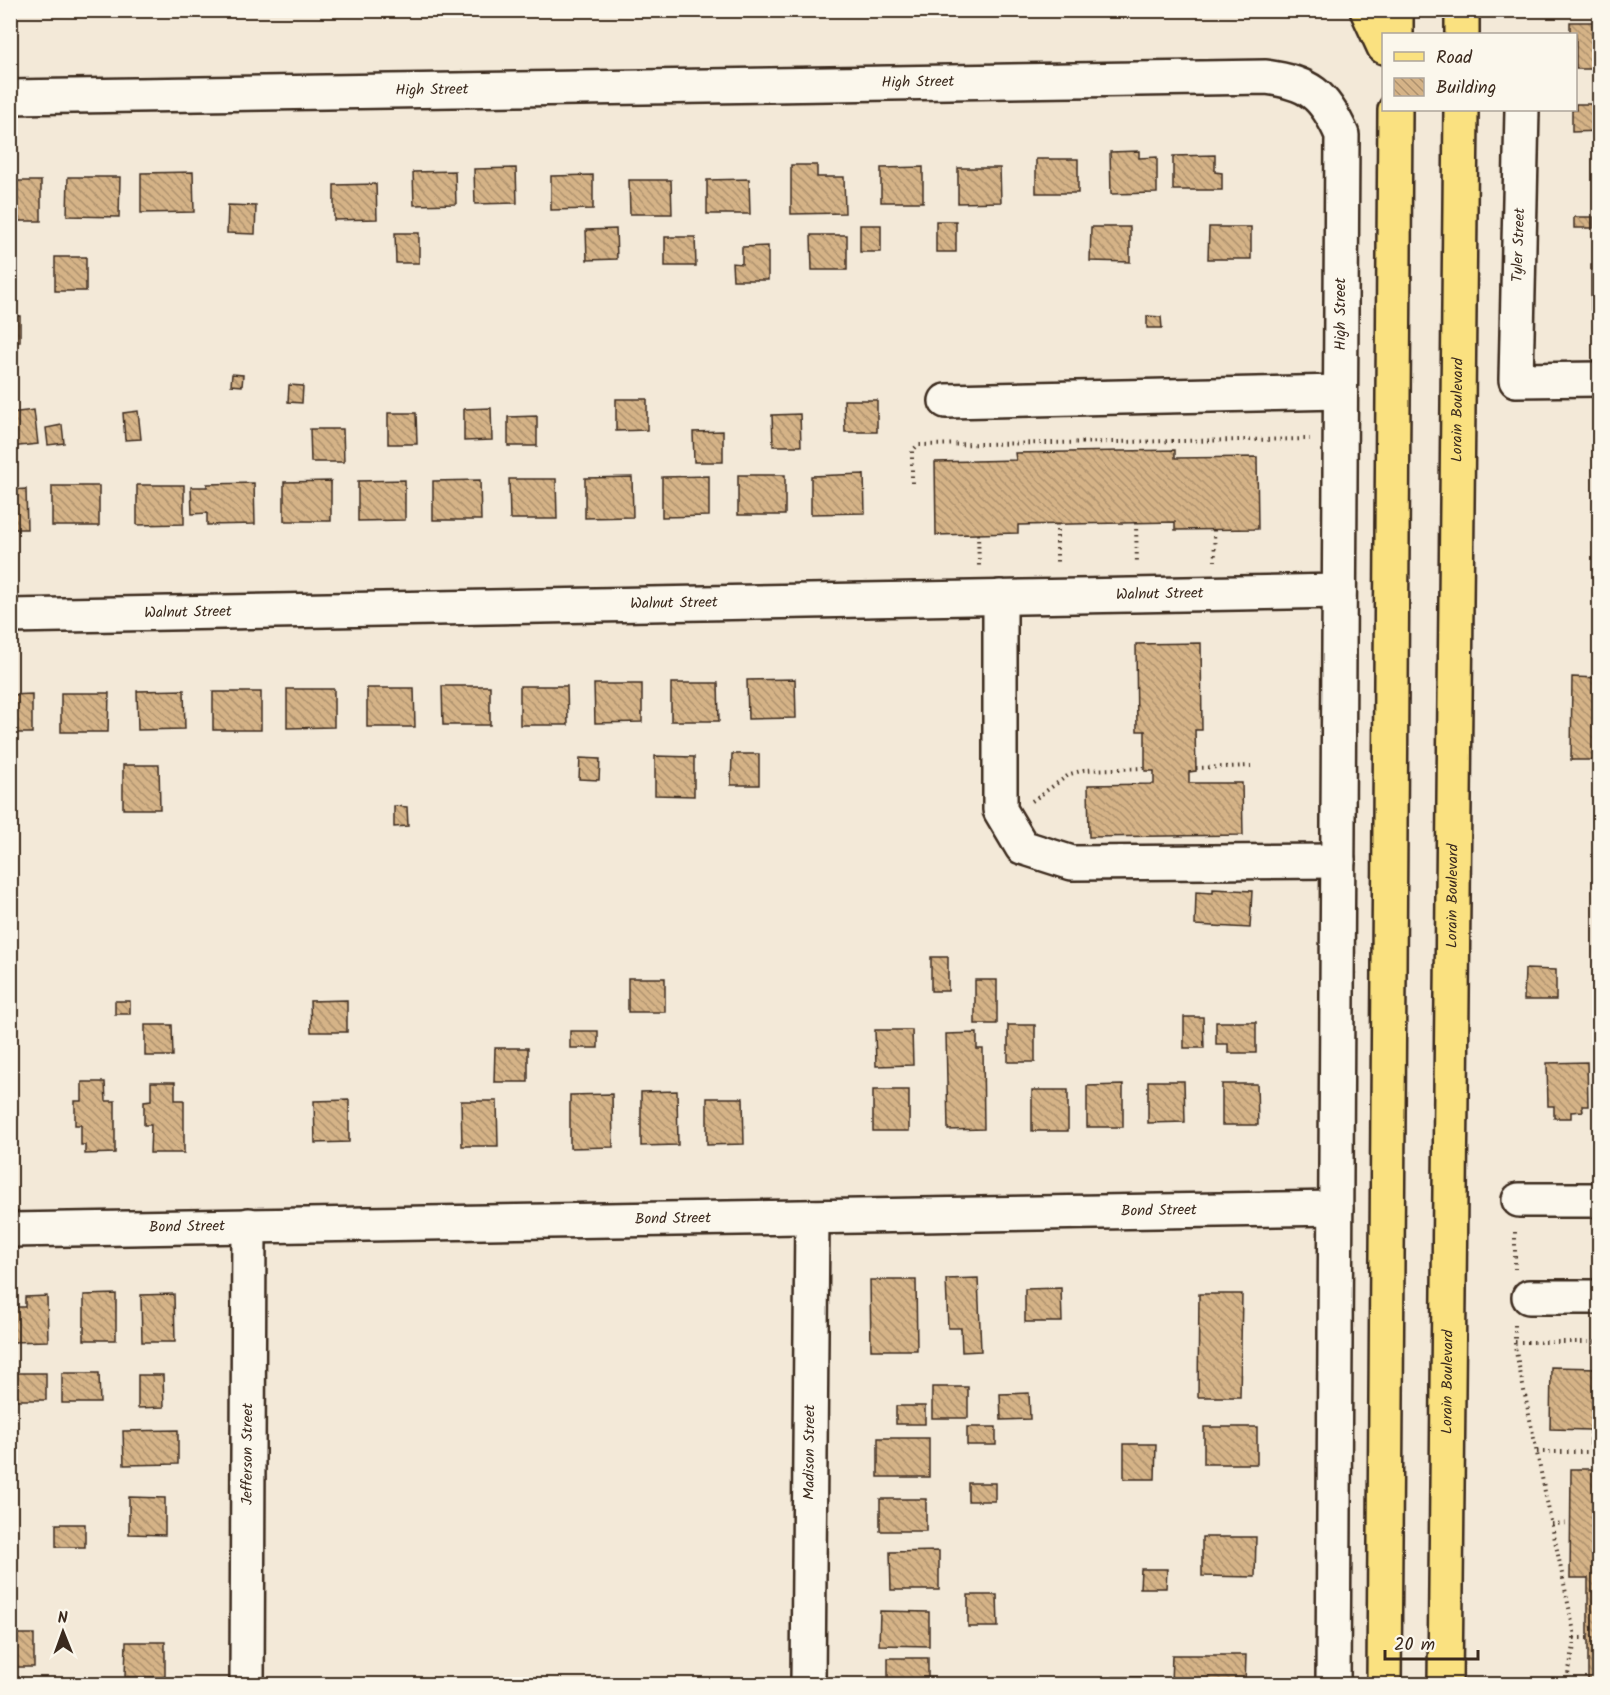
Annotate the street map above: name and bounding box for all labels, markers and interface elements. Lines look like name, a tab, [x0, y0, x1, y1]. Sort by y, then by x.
legend	[1382, 33, 1577, 111]
text: Road	[1436, 44, 1473, 73]
street label: High Street	[881, 70, 955, 95]
text: Building	[1436, 74, 1496, 103]
street label: High Street	[395, 78, 469, 103]
street label: Tyler Street	[1506, 207, 1532, 283]
street label: High Street	[1329, 277, 1353, 350]
street label: Lorain Boulevard	[1445, 357, 1470, 462]
street label: Walnut Street	[1116, 582, 1204, 607]
street label: Walnut Street	[630, 591, 718, 616]
street label: Walnut Street	[144, 600, 232, 625]
street label: Lorain Boulevard	[1440, 843, 1466, 948]
street label: Bond Street	[1121, 1198, 1197, 1224]
street label: Bond Street	[635, 1206, 711, 1232]
street label: Bond Street	[149, 1214, 225, 1240]
street label: Lorain Boulevard	[1436, 1329, 1461, 1434]
street label: Jefferson Street	[236, 1403, 260, 1505]
street label: Madison Street	[798, 1404, 822, 1500]
north arrow	[33, 1602, 93, 1662]
text: N	[57, 1606, 68, 1631]
scale bar	[1385, 1623, 1478, 1661]
text: 20 m	[1394, 1631, 1435, 1660]

